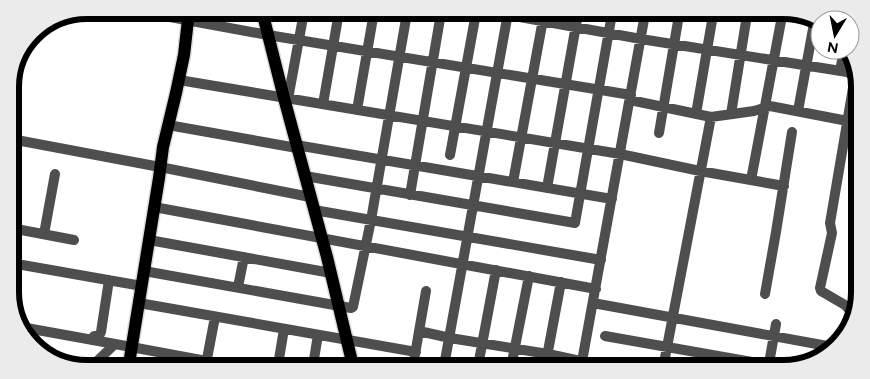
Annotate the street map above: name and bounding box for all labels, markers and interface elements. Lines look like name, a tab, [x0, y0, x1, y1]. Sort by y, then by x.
north arrow	[810, 10, 860, 60]
text: N	[826, 38, 840, 57]

